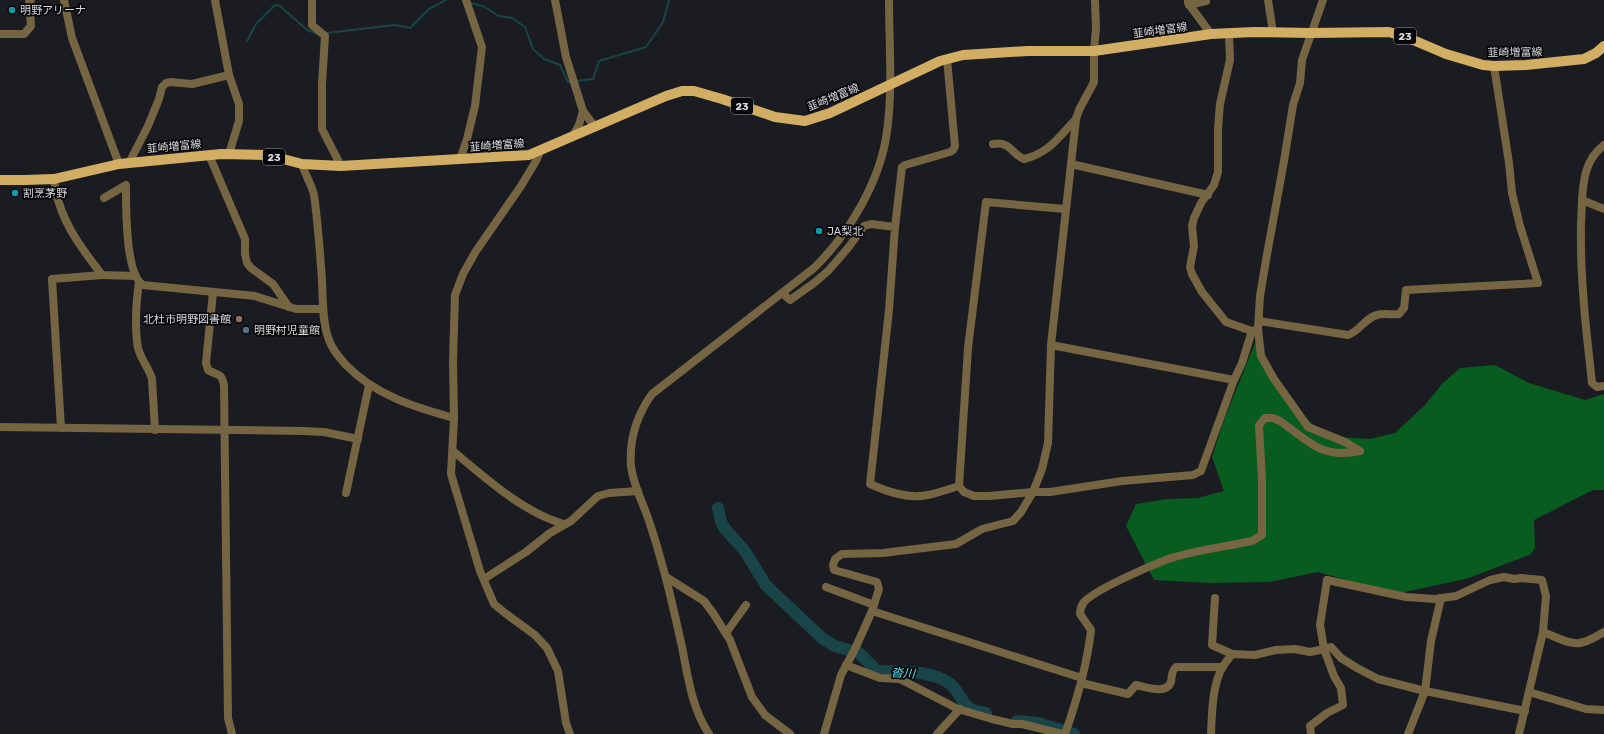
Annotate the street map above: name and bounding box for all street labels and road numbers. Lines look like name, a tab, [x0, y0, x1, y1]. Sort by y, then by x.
street label: 韮崎増富線	[1132, 20, 1188, 41]
road number: 23	[1394, 28, 1416, 44]
street label: 韮崎増富線	[1487, 46, 1543, 59]
street label: 韮崎増富線	[805, 81, 861, 114]
road number: 23	[731, 98, 753, 114]
street label: 韮崎増富線	[469, 137, 525, 154]
street label: 韮崎増富線	[146, 138, 202, 155]
road number: 23	[263, 149, 285, 165]

